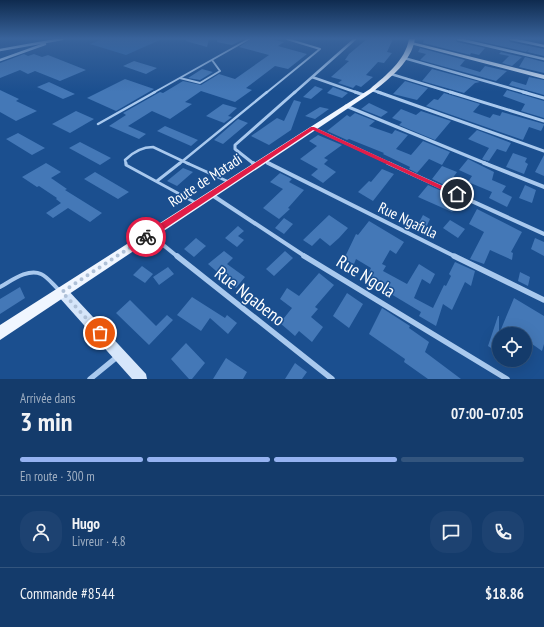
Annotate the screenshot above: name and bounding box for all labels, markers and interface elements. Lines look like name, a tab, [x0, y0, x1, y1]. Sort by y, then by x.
street label: Route de Matadi	[164, 149, 246, 211]
pin	[440, 177, 474, 211]
icon: home	[446, 183, 468, 205]
street label: Rue Ngafula	[375, 198, 441, 242]
courier	[126, 217, 166, 257]
icon: bike	[135, 226, 157, 248]
street label: Rue Ngola	[333, 250, 399, 302]
street label: Rue Ngabeno	[210, 261, 290, 331]
pin	[83, 316, 117, 350]
icon: bag	[89, 322, 111, 344]
map controls	[492, 327, 532, 367]
button: locate	[492, 327, 532, 367]
text: Arrivée dans	[20, 390, 75, 407]
text: 07:00–07:05	[451, 404, 524, 423]
text: 3 min	[20, 405, 73, 438]
text: En route · 300 m	[20, 468, 95, 485]
button: person	[20, 511, 62, 553]
button: chat	[430, 511, 472, 553]
button: phone	[482, 511, 524, 553]
text: Hugo	[72, 514, 100, 533]
text: Livreur · 4.8	[72, 533, 126, 550]
text: Commande #8544	[20, 584, 115, 603]
text: $18.86	[485, 584, 524, 603]

